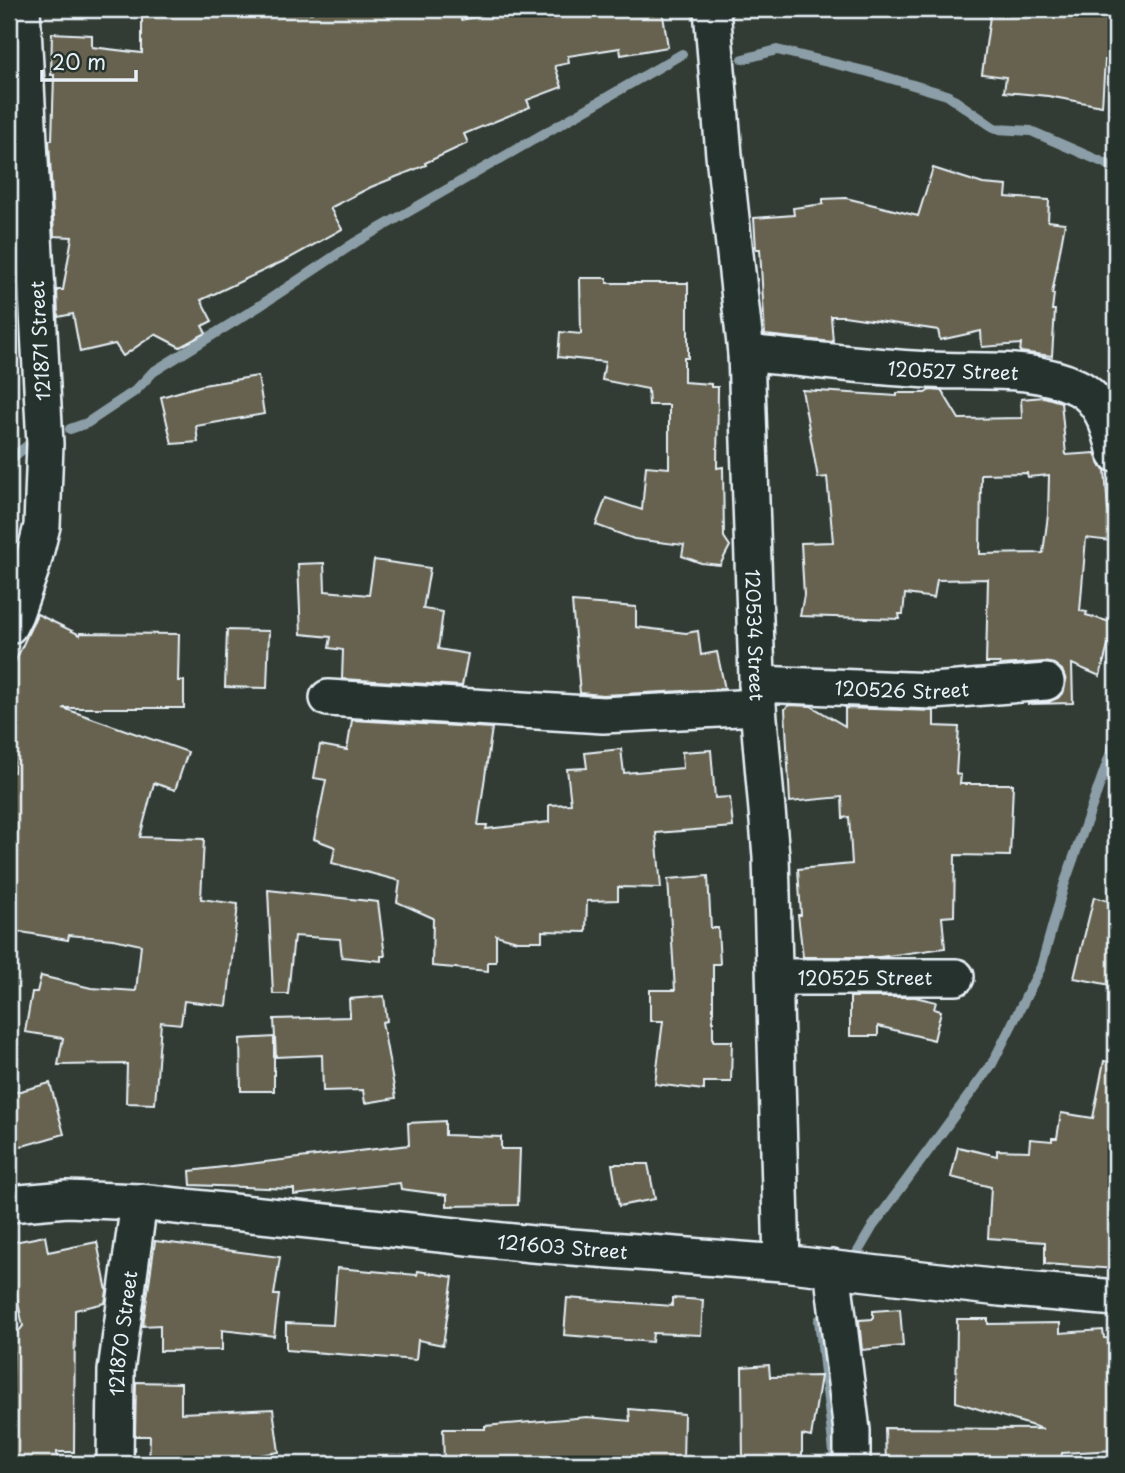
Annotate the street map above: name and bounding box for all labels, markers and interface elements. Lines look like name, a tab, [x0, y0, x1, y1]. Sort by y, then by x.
scale bar	[42, 38, 136, 82]
text: 20 m	[52, 45, 106, 77]
street label: 121871 Street	[22, 280, 56, 402]
street label: 120527 Street	[887, 353, 1020, 386]
street label: 120534 Street	[739, 569, 772, 702]
street label: 120526 Street	[834, 673, 970, 705]
street label: 120525 Street	[798, 963, 933, 991]
street label: 121603 Street	[496, 1226, 629, 1265]
street label: 121870 Street	[102, 1269, 144, 1396]

